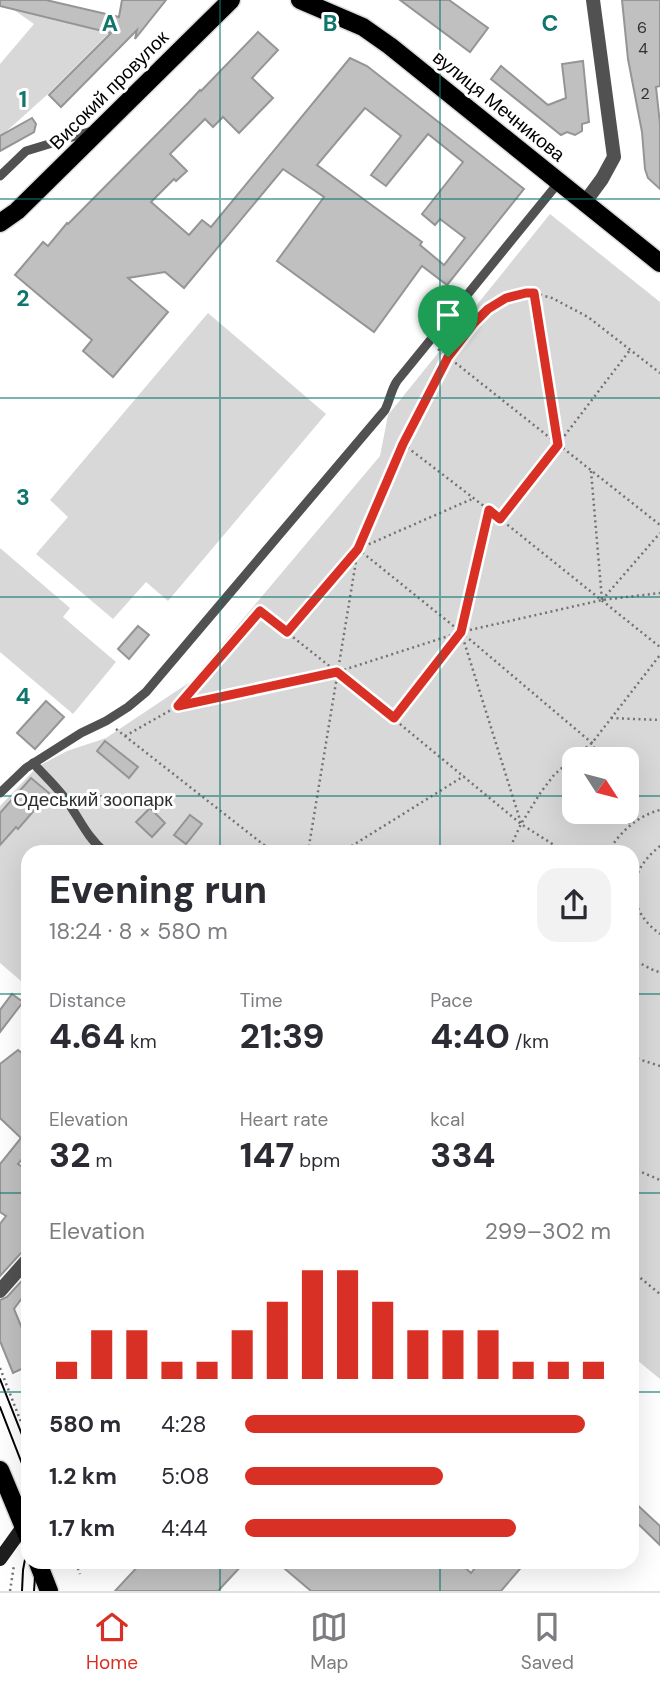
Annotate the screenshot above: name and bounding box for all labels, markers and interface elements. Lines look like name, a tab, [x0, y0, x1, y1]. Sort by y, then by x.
text: A	[102, 8, 118, 38]
text: B	[323, 8, 337, 38]
text: C	[542, 8, 558, 38]
house number: 6	[637, 17, 647, 38]
street label: Високий провулок	[44, 25, 174, 155]
house number: 4	[638, 38, 648, 59]
street label: вулиця Мечникова	[428, 45, 571, 167]
house number: 2	[640, 83, 650, 104]
text: 1	[19, 84, 27, 114]
text: 2	[16, 283, 30, 313]
pin	[418, 285, 478, 357]
icon: arrive	[429, 296, 467, 334]
text: 3	[16, 482, 30, 512]
text: 4	[16, 681, 31, 711]
north arrow	[562, 747, 639, 824]
map controls	[562, 747, 639, 824]
park label: Одеський зоопарк	[13, 787, 173, 812]
text: Evening run	[49, 865, 267, 915]
button: share	[537, 868, 611, 942]
text: 18:24 · 8 × 580 m	[49, 916, 228, 946]
text: Distance	[49, 988, 126, 1013]
text: Time	[240, 988, 283, 1013]
text: Pace	[430, 988, 473, 1013]
text: 4.64	[49, 1013, 125, 1059]
text: 21:39	[240, 1013, 324, 1059]
text: 4:40	[430, 1013, 510, 1059]
text: km	[125, 1029, 157, 1054]
text: /km	[510, 1029, 549, 1054]
text: Elevation	[49, 1107, 128, 1132]
text: Heart rate	[240, 1107, 328, 1132]
text: kcal	[430, 1107, 465, 1132]
text: 32	[49, 1132, 90, 1178]
text: 147	[240, 1132, 294, 1178]
text: 334	[430, 1132, 496, 1178]
text: m	[90, 1148, 112, 1173]
text: bpm	[294, 1148, 340, 1173]
text: Elevation	[49, 1216, 145, 1246]
text: 299–302 m	[485, 1216, 611, 1246]
text: 580 m	[49, 1409, 121, 1439]
text: 4:28	[161, 1409, 206, 1439]
text: 1.2 km	[49, 1461, 117, 1491]
text: 5:08	[161, 1461, 209, 1491]
text: 1.7 km	[49, 1513, 115, 1543]
text: 4:44	[161, 1513, 208, 1543]
tab: Home	[86, 1608, 138, 1675]
tab: Map	[310, 1608, 348, 1675]
tab: Saved	[521, 1608, 574, 1675]

